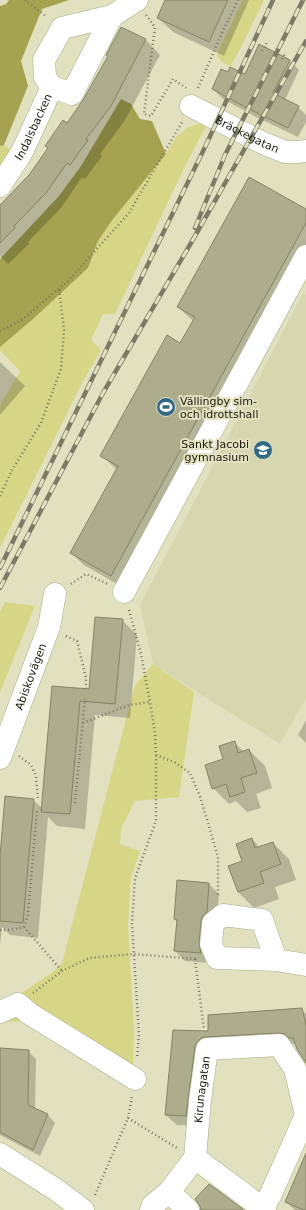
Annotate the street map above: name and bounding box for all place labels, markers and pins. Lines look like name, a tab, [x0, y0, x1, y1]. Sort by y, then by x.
place label: Vällingby sim- och idrottshall	[180, 395, 258, 421]
sports icon: Vällingby sim- och idrottshall	[155, 396, 177, 418]
place label: Sankt Jacobi gymnasium	[181, 438, 249, 464]
school or university icon: Sankt Jacobi gymnasium	[252, 439, 274, 461]

